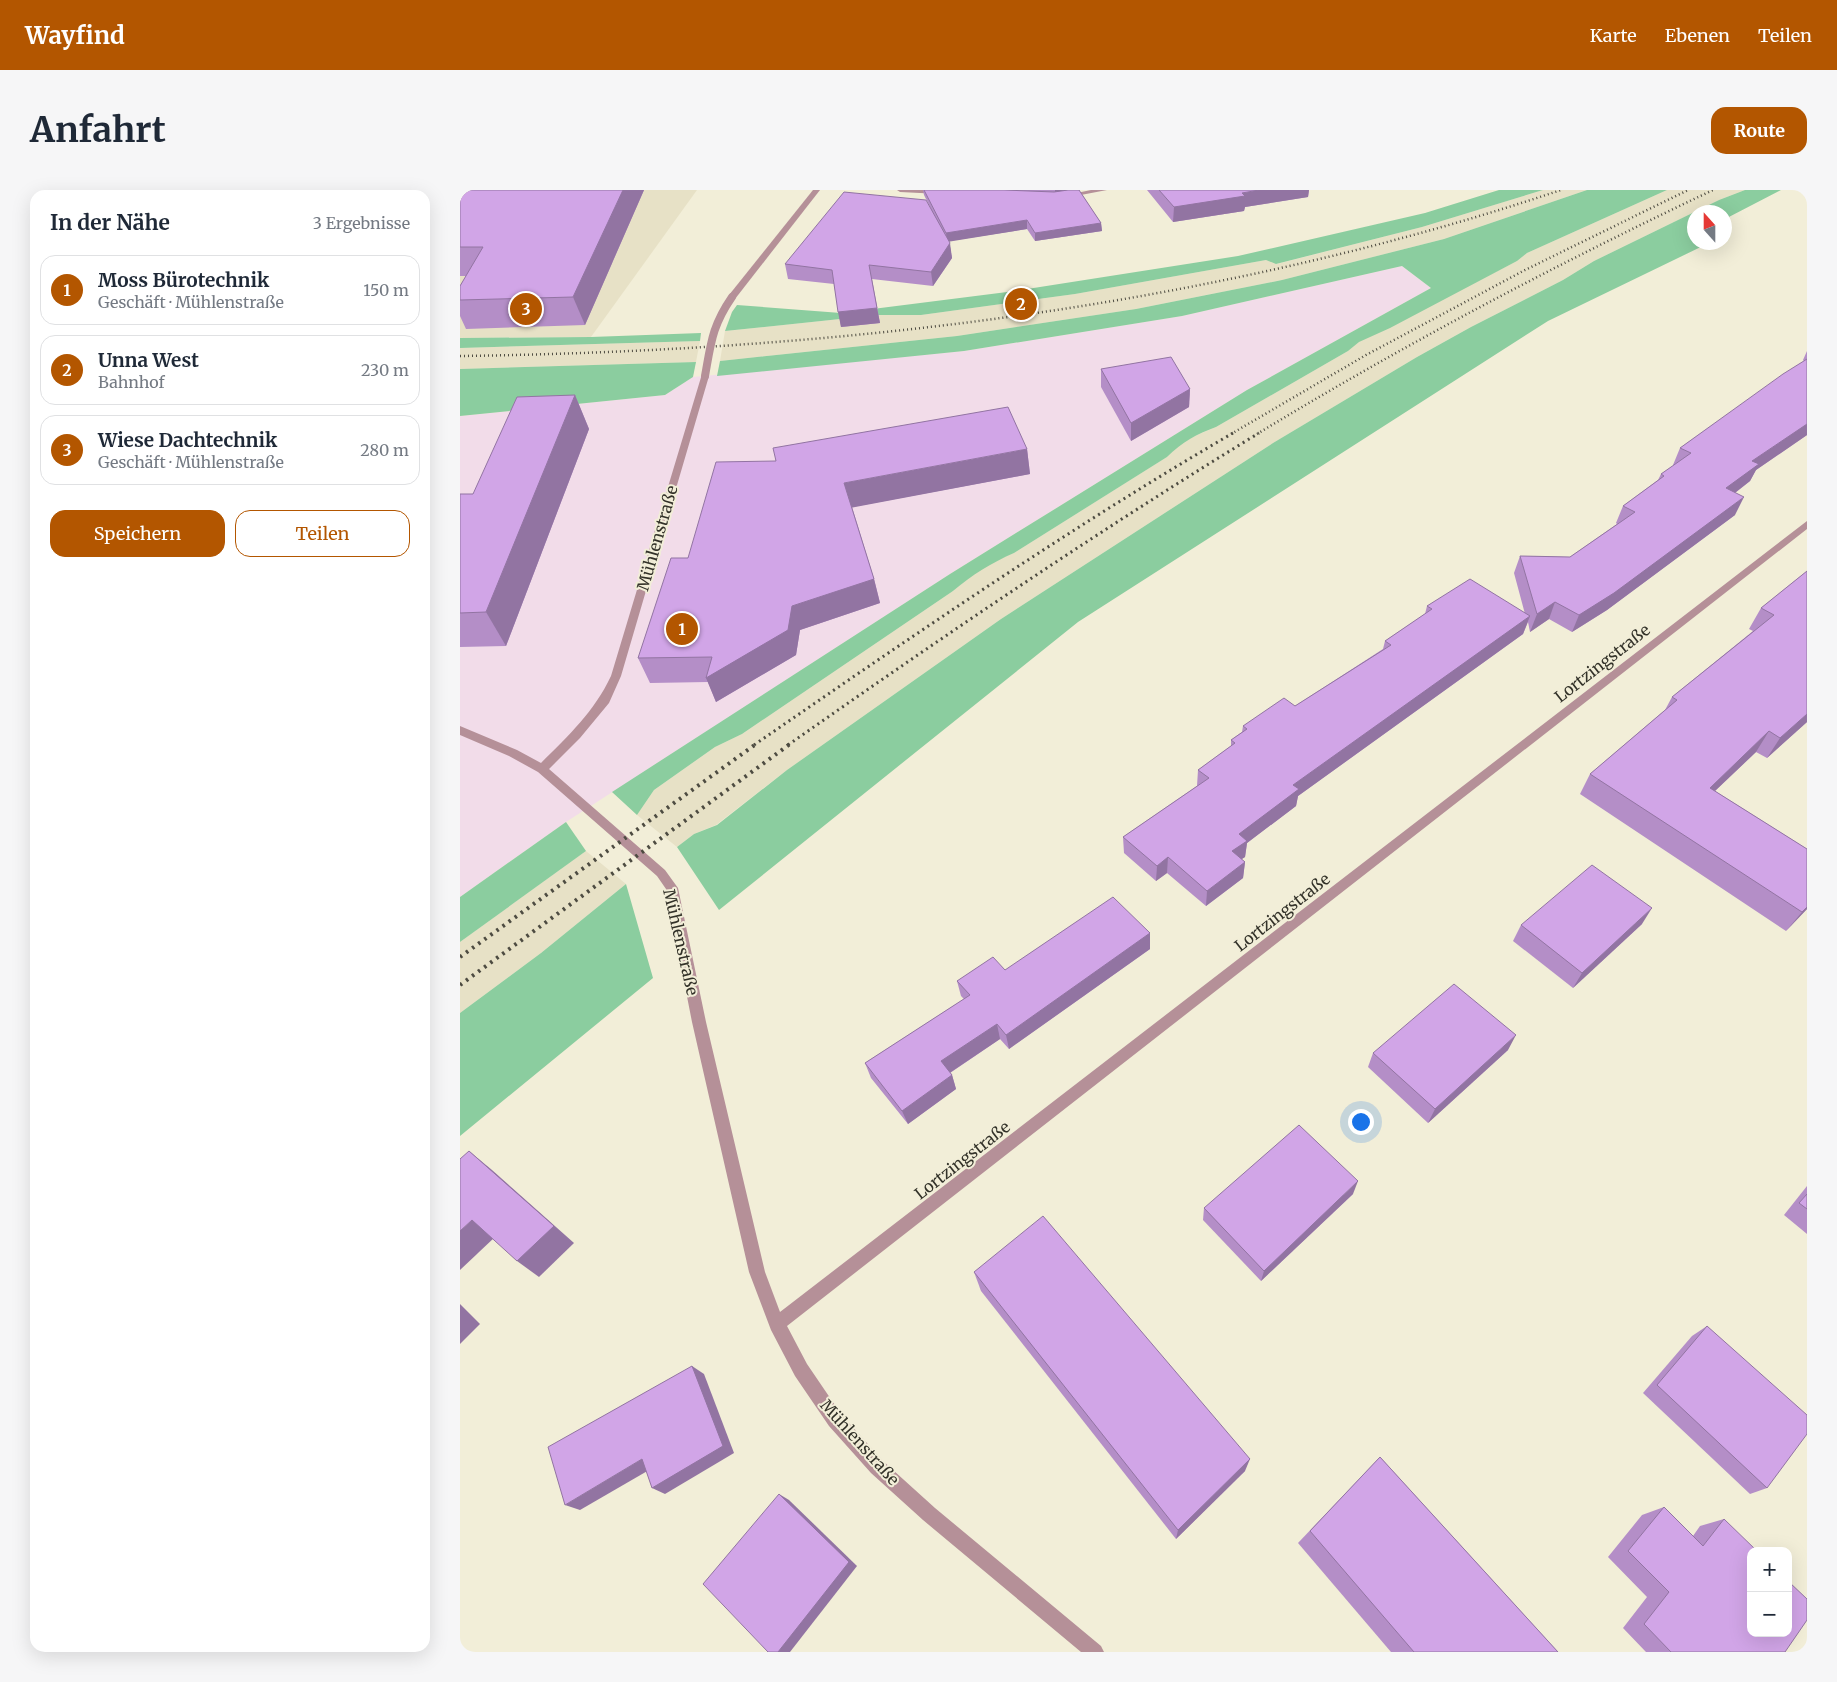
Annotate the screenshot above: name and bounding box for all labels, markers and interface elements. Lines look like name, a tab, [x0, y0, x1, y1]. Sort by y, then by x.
text: Wayfind	[25, 20, 125, 51]
text: Karte	[1590, 24, 1637, 47]
text: Ebenen	[1665, 24, 1730, 47]
text: Teilen	[1758, 24, 1812, 47]
button: Route	[1711, 107, 1807, 154]
text: Anfahrt	[30, 108, 166, 152]
north arrow	[1687, 205, 1732, 250]
text: In der Nähe	[50, 209, 170, 236]
text: 3 Ergebnisse	[313, 213, 410, 233]
text: Moss Bürotechnik	[98, 268, 269, 292]
text: 1	[63, 280, 71, 300]
text: 150 m	[363, 280, 409, 300]
pin: 2	[1005, 285, 1037, 323]
pin: 3	[510, 290, 542, 328]
text: Geschäft · Mühlenstraße	[98, 292, 284, 312]
text: Unna West	[98, 348, 199, 372]
text: 2	[62, 360, 72, 380]
text: 230 m	[361, 360, 409, 380]
text: Bahnhof	[98, 372, 165, 392]
text: Wiese Dachtechnik	[98, 428, 277, 452]
text: 3	[62, 440, 72, 460]
text: 280 m	[360, 440, 409, 460]
text: Geschäft · Mühlenstraße	[98, 452, 284, 472]
street label: Mühlenstraße	[632, 483, 682, 593]
button: Speichern	[50, 510, 225, 557]
button: Teilen	[235, 510, 410, 557]
pin: 1	[666, 610, 698, 648]
street label: Lortzingstraße	[1550, 620, 1654, 706]
street label: Lortzingstraße	[1230, 869, 1334, 955]
street label: Mühlenstraße	[659, 887, 703, 997]
your location	[1348, 1109, 1374, 1135]
street label: Lortzingstraße	[910, 1117, 1014, 1203]
street label: Mühlenstraße	[816, 1395, 904, 1489]
map controls	[1747, 1547, 1792, 1637]
button: +	[1747, 1547, 1792, 1592]
button: −	[1747, 1592, 1792, 1637]

